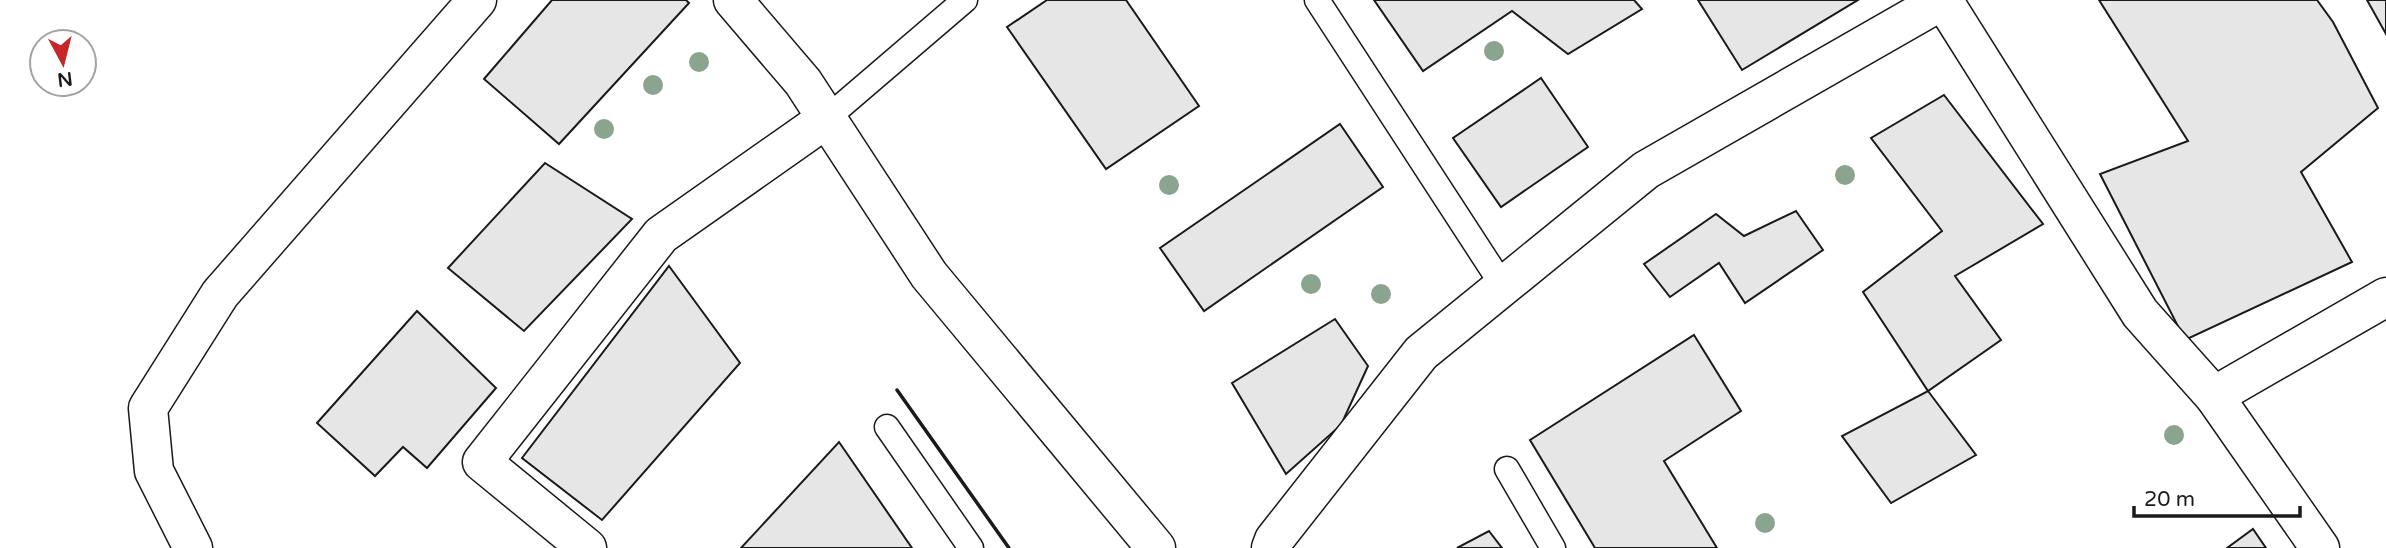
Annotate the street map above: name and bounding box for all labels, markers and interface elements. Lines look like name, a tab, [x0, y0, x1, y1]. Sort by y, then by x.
north arrow	[28, 28, 98, 98]
text: N	[56, 67, 74, 91]
scale bar	[2134, 475, 2300, 518]
text: 20 m	[2144, 487, 2195, 512]

